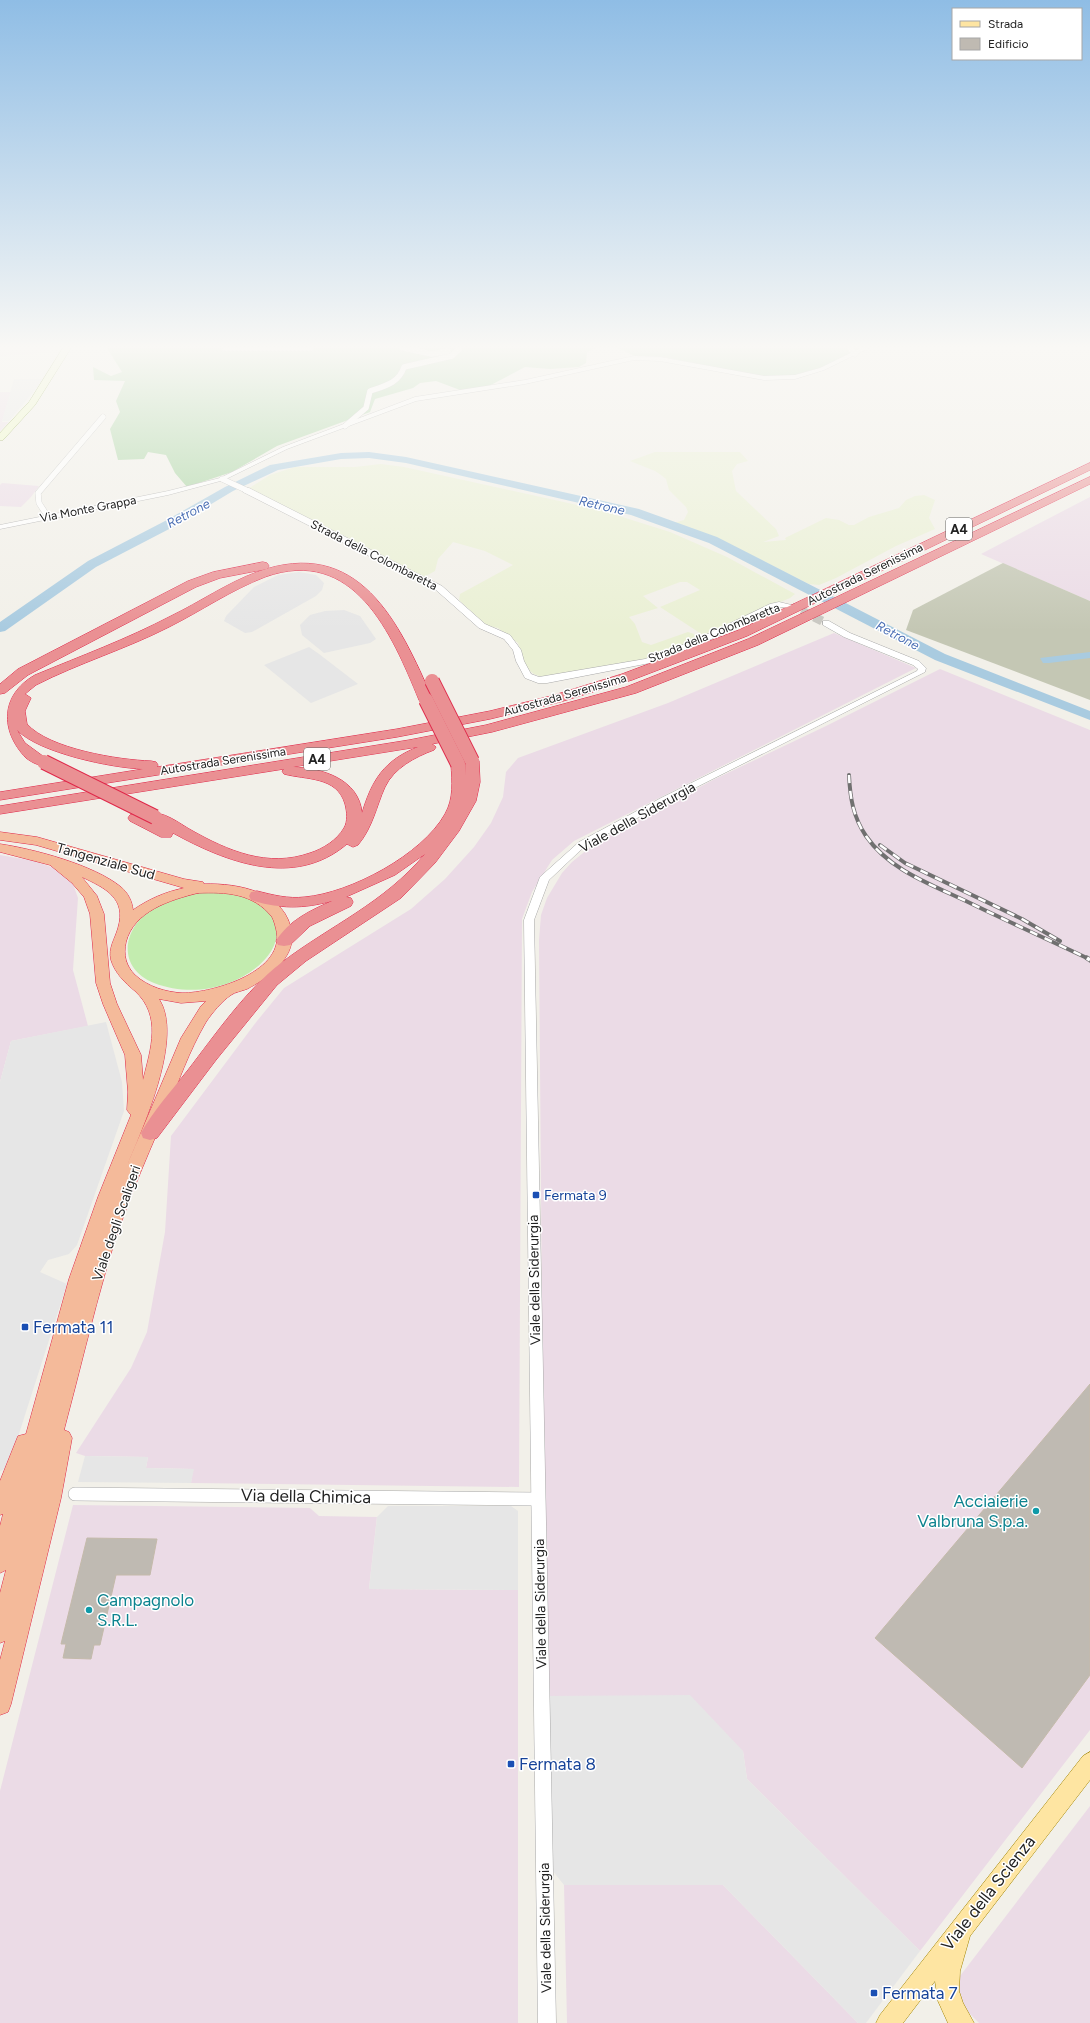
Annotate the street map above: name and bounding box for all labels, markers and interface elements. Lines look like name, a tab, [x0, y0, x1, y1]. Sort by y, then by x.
legend	[952, 8, 1082, 60]
text: Strada	[988, 17, 1023, 31]
text: Edificio	[988, 37, 1028, 51]
street label: Via Monte Grappa	[39, 493, 137, 525]
water label: Retrone	[577, 493, 626, 518]
water label: Retrone	[164, 496, 212, 531]
street label: Strada della Colombaretta	[308, 517, 440, 593]
road number: A4	[946, 518, 972, 540]
street label: Autostrada Serenissima	[805, 540, 925, 608]
street label: Strada della Colombaretta	[646, 600, 782, 666]
water label: Retrone	[874, 618, 922, 653]
street label: Autostrada Serenissima	[502, 671, 628, 719]
street label: Autostrada Serenissima	[159, 744, 287, 778]
road number: A4	[304, 748, 330, 770]
street label: Viale della Siderurgia	[576, 778, 698, 856]
street label: Tangenziale Sud	[55, 839, 157, 884]
street label: Viale degli Scaligeri	[89, 1163, 144, 1283]
place label: Fermata 9	[544, 1187, 607, 1204]
marker: Fermata 9	[531, 1190, 541, 1200]
street label: Viale della Siderurgia	[525, 1215, 544, 1345]
place label: Fermata 11	[33, 1317, 114, 1337]
marker: Fermata 11	[20, 1322, 30, 1332]
street label: Via della Chimica	[241, 1485, 371, 1507]
place label: Acciaierie Valbruna S.p.a.	[917, 1491, 1028, 1531]
marker: Acciaierie Valbruna S.p.a.	[1031, 1506, 1041, 1516]
street label: Viale della Siderurgia	[531, 1539, 550, 1669]
place label: Campagnolo S.R.L.	[97, 1590, 194, 1630]
marker: Campagnolo S.R.L.	[84, 1605, 94, 1615]
place label: Fermata 8	[519, 1754, 596, 1774]
marker: Fermata 8	[506, 1759, 516, 1769]
street label: Viale della Scienza	[937, 1831, 1039, 1955]
street label: Viale della Siderurgia	[536, 1863, 555, 1993]
place label: Fermata 7	[882, 1983, 958, 2003]
marker: Fermata 7	[869, 1988, 879, 1998]

